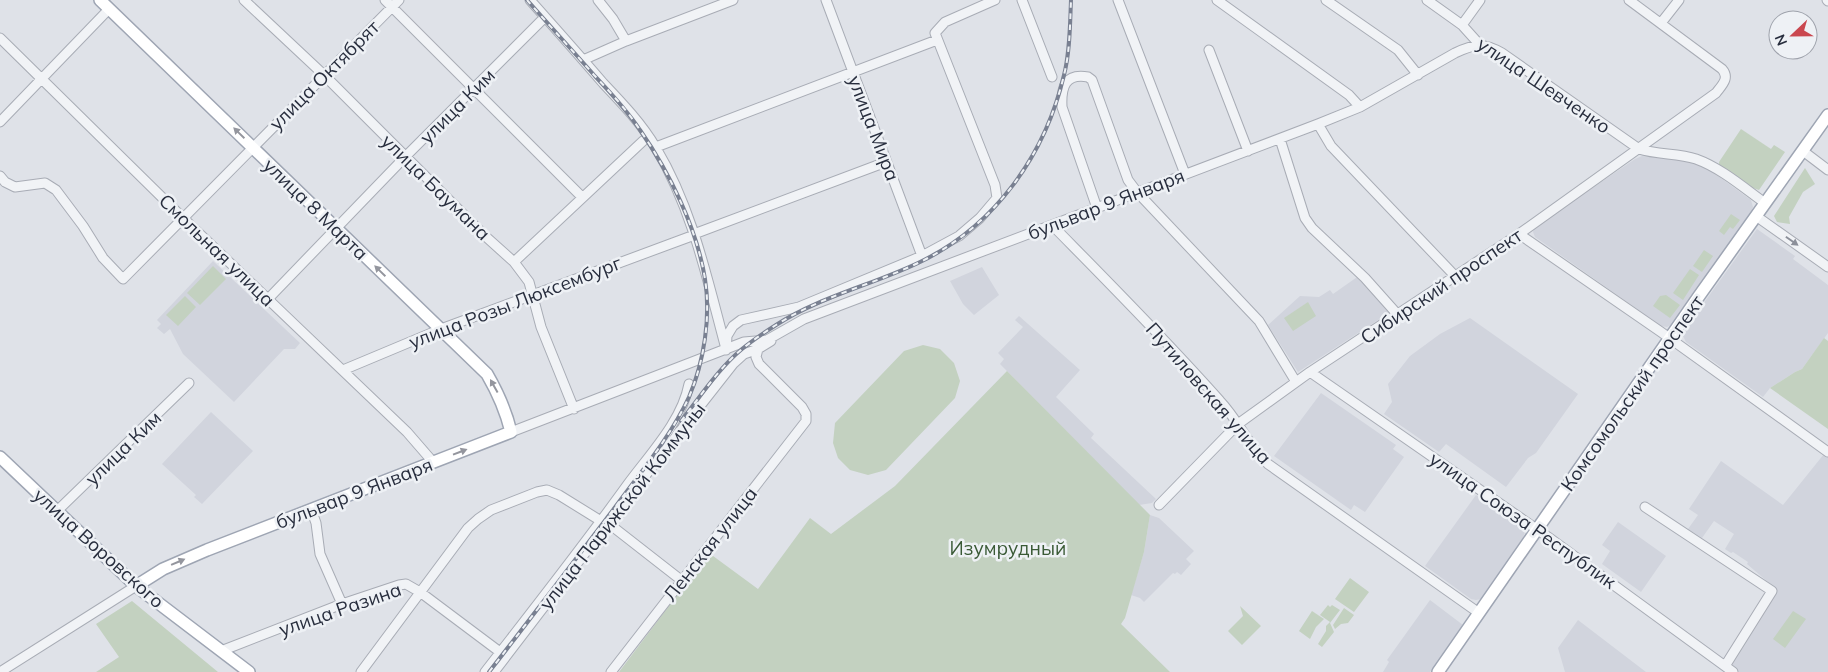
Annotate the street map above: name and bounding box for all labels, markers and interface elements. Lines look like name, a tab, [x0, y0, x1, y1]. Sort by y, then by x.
north arrow	[1768, 10, 1818, 60]
street label: улица Октябрят	[264, 15, 384, 135]
street label: улица Шевченко	[1473, 31, 1615, 139]
text: N	[1771, 32, 1791, 48]
street label: улица Ким	[414, 63, 500, 149]
street label: улица Мира	[843, 72, 905, 184]
one-way arrow	[233, 128, 245, 140]
street label: улица Баумана	[376, 129, 496, 245]
street label: улица 8 Марта	[259, 153, 373, 265]
street label: бульвар 9 Января	[1024, 163, 1188, 245]
street label: Смольная улица	[154, 189, 280, 311]
street label: Сибирский проспект	[1356, 223, 1527, 349]
one-way arrow	[1785, 236, 1799, 246]
street label: улица Розы Люксембург	[405, 250, 625, 354]
one-way arrow	[375, 265, 387, 277]
street label: Комсомольский проспект	[1555, 290, 1709, 496]
street label: Путиловская улица	[1141, 317, 1277, 469]
one-way arrow	[490, 379, 498, 394]
street label: улица Парижской Коммуны	[534, 398, 710, 614]
street label: улица Ким	[80, 406, 166, 490]
street label: улица Союза Республик	[1425, 446, 1622, 594]
one-way arrow	[453, 448, 468, 456]
street label: бульвар 9 Января	[272, 452, 436, 534]
street label: Ленская улица	[658, 482, 762, 606]
street label: улица Воровского	[29, 483, 169, 613]
park label: Изумрудный	[950, 536, 1066, 560]
one-way arrow	[171, 558, 185, 566]
street label: улица Разина	[276, 577, 404, 641]

